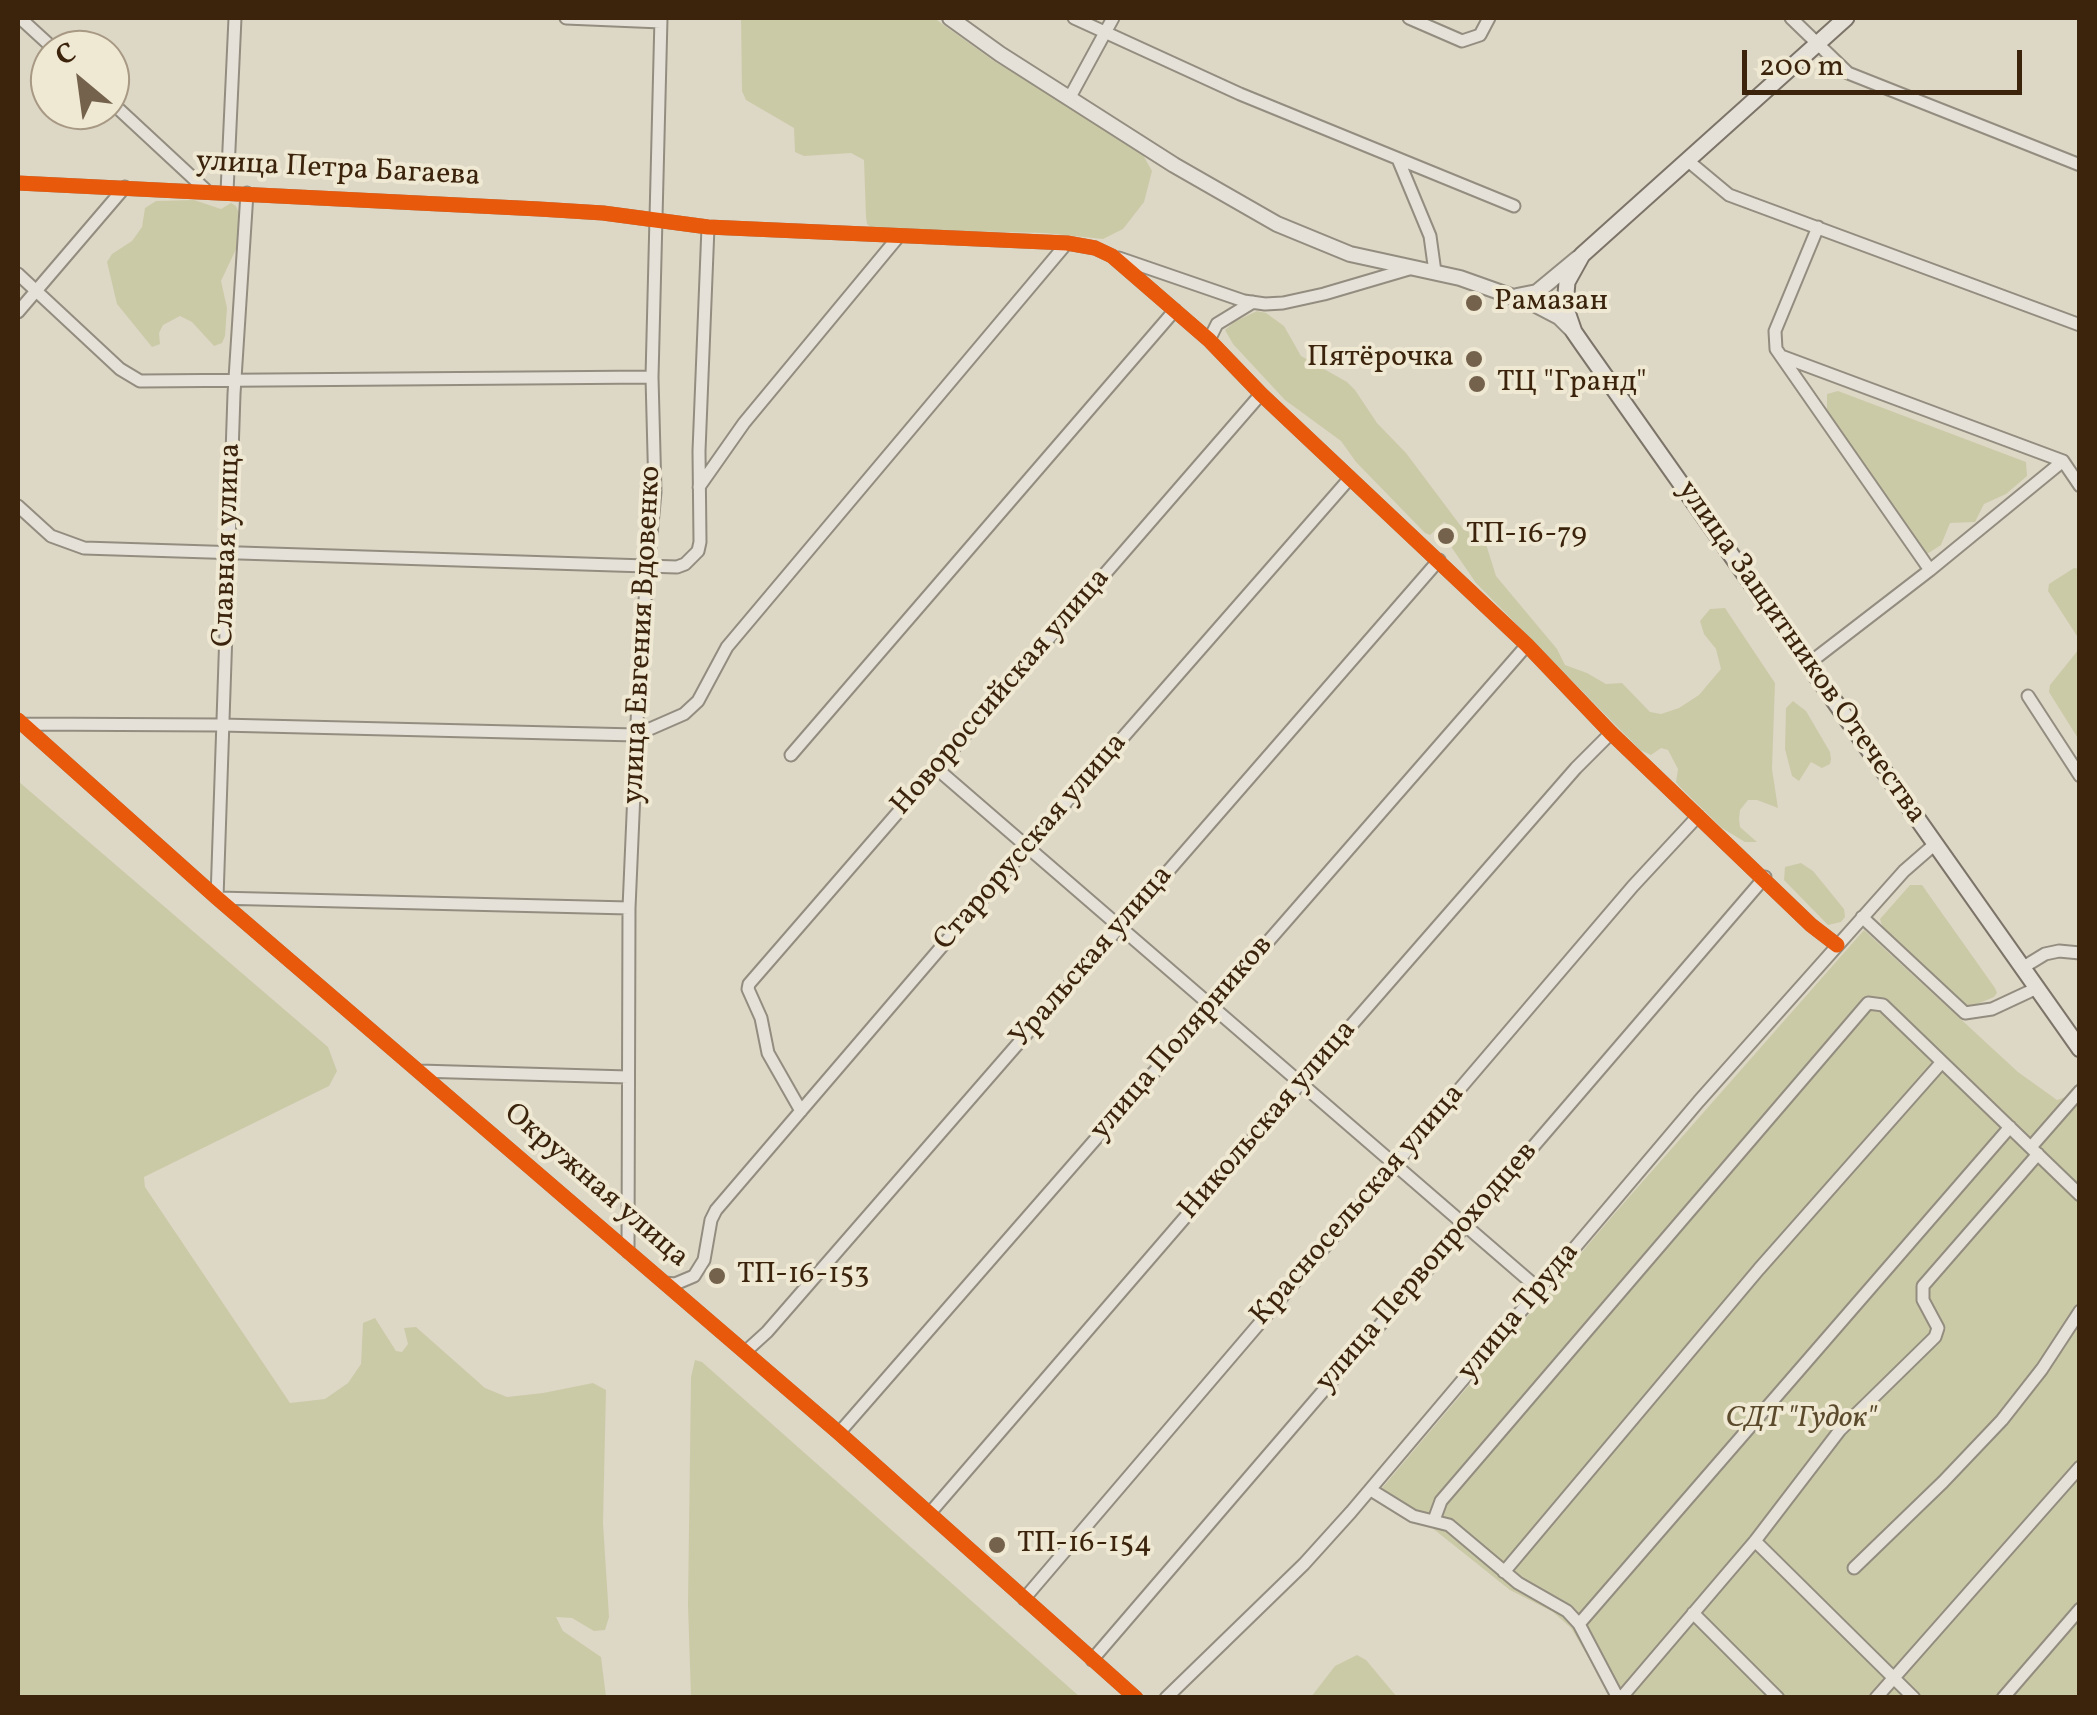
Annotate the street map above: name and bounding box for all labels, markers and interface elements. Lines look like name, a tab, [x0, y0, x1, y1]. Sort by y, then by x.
north arrow	[30, 30, 130, 130]
scale bar	[1747, 30, 2027, 92]
text: С	[49, 34, 84, 76]
text: 200 m	[1759, 46, 1844, 88]
street label: улица Петра Багаева	[195, 146, 481, 196]
place label: Рамазан	[1494, 285, 1608, 321]
marker: Рамазан	[1463, 292, 1485, 314]
place label: Пятёрочка	[1307, 341, 1454, 377]
marker: Пятёрочка	[1463, 348, 1485, 370]
place label: ТЦ "Гранд"	[1497, 366, 1646, 402]
marker: ТЦ "Гранд"	[1466, 373, 1488, 395]
street label: Славная улица	[207, 442, 251, 648]
street label: улица Евгения Вдовенко	[617, 465, 671, 805]
street label: улица Защитников Отечества	[1668, 475, 1932, 831]
place label: ТП-16-79	[1466, 518, 1587, 554]
marker: ТП-16-79	[1435, 525, 1457, 547]
street label: Новороссийская улица	[885, 562, 1119, 824]
street label: Старорусская улица	[928, 727, 1136, 959]
street label: Уральская улица	[1004, 859, 1182, 1057]
street label: улица Полярников	[1084, 929, 1282, 1149]
street label: Никольская улица	[1172, 1014, 1366, 1228]
street label: Красносельская улица	[1244, 1078, 1474, 1334]
street label: Окружная улица	[495, 1097, 695, 1277]
street label: улица Первопроходцев	[1309, 1135, 1547, 1401]
street label: улица Труда	[1452, 1236, 1588, 1390]
place label: ТП-16-153	[737, 1258, 869, 1294]
marker: ТП-16-153	[706, 1265, 728, 1287]
park label: СДТ "Гудок"	[1725, 1402, 1877, 1438]
place label: ТП-16-154	[1017, 1527, 1152, 1563]
marker: ТП-16-154	[986, 1534, 1008, 1556]

